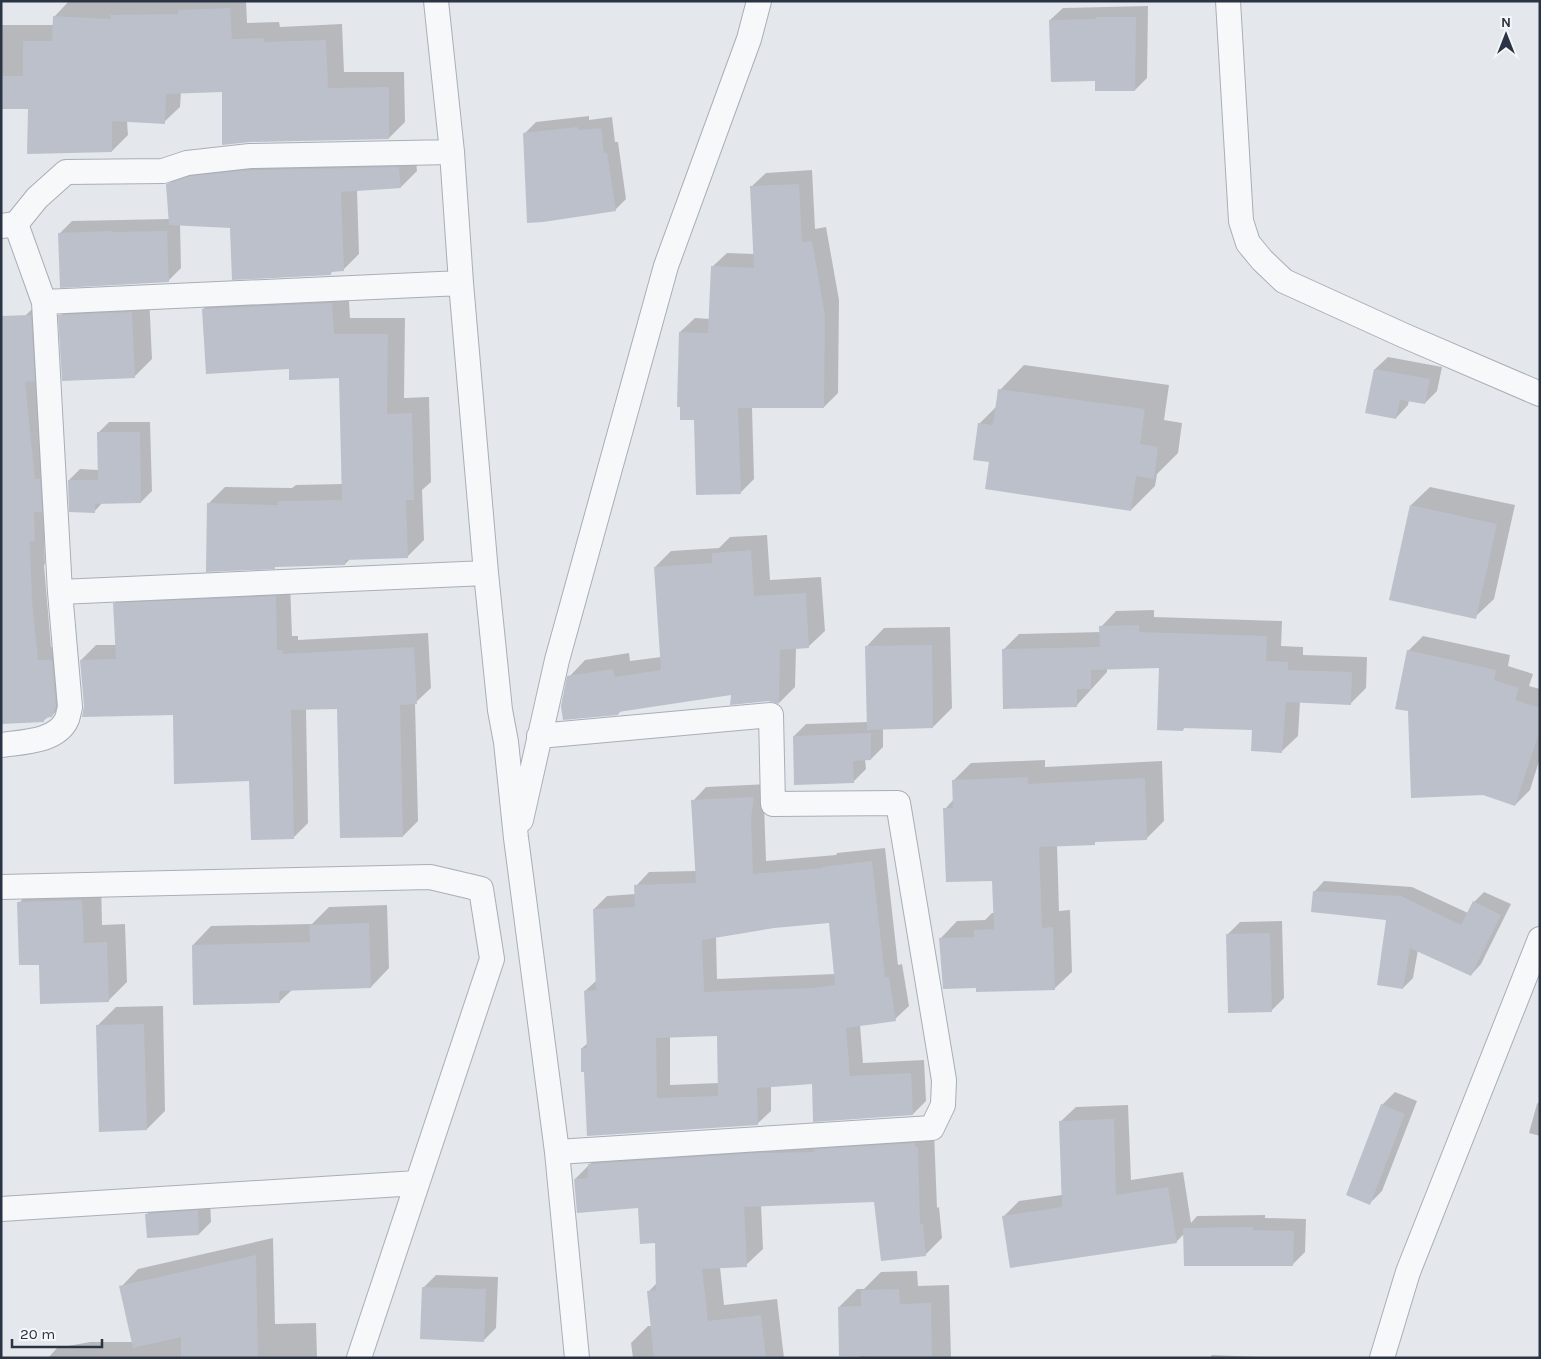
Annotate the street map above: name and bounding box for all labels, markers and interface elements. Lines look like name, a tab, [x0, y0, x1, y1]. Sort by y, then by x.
north arrow	[1481, 10, 1531, 60]
text: N	[1501, 14, 1511, 31]
scale bar	[12, 1316, 102, 1348]
text: 20 m	[20, 1325, 55, 1343]

